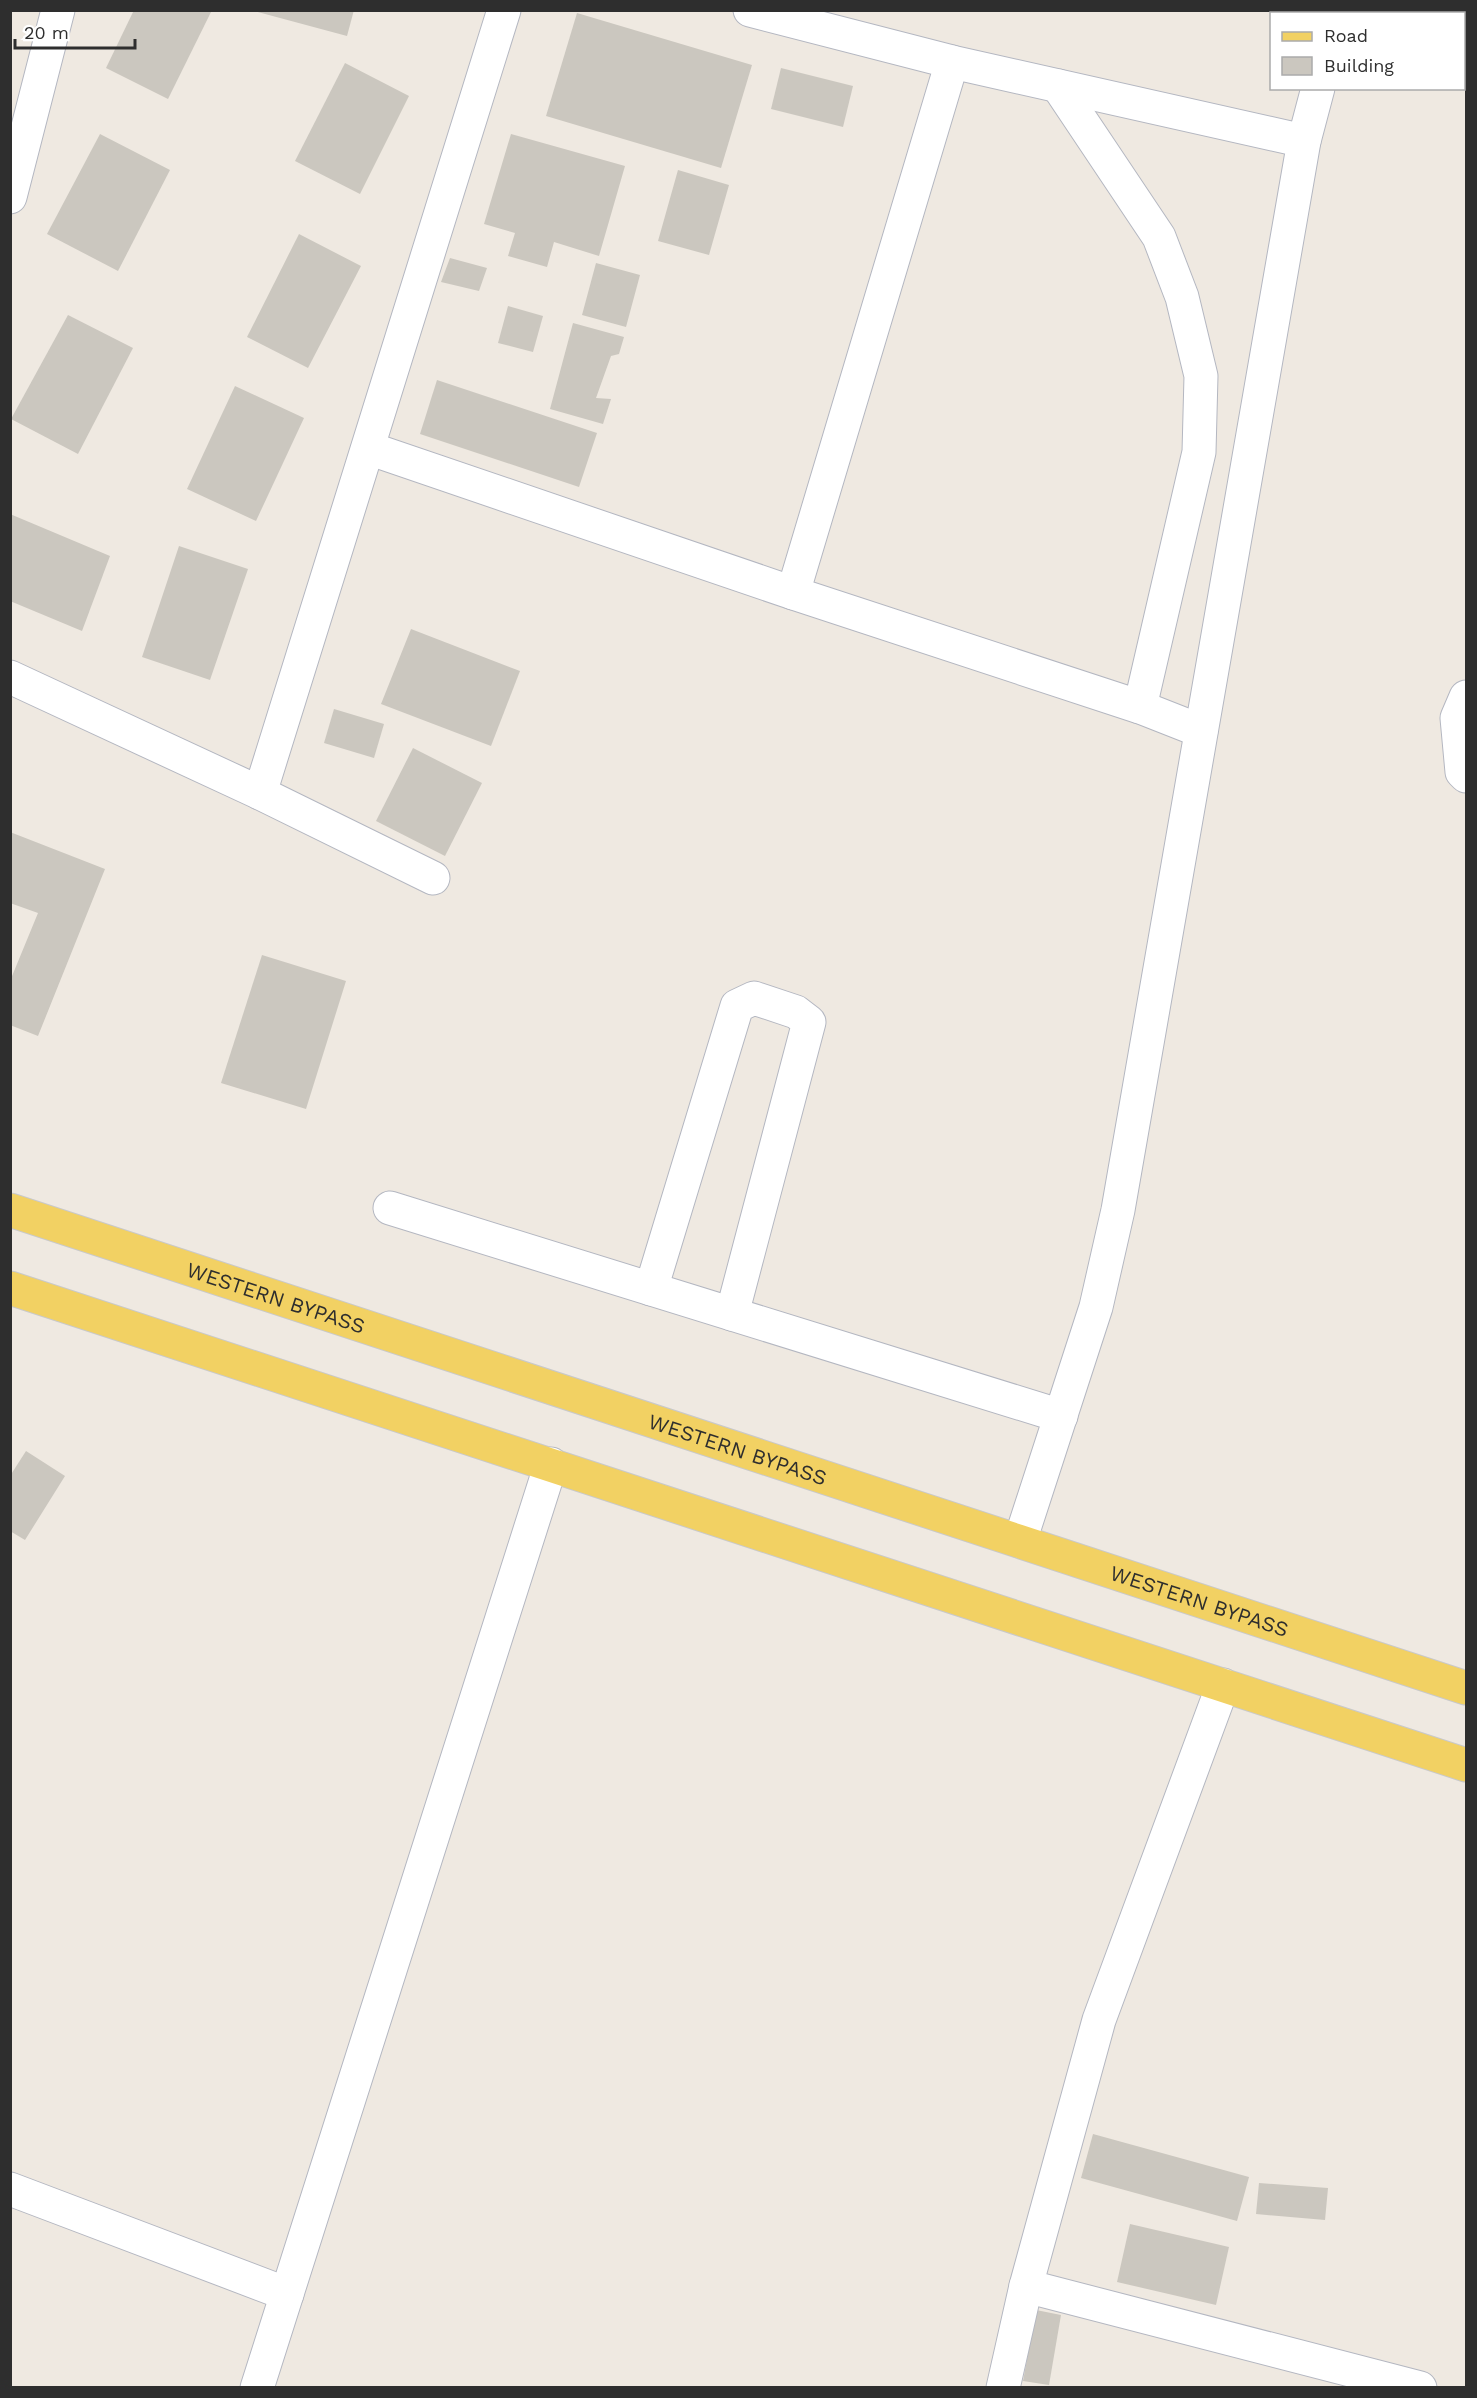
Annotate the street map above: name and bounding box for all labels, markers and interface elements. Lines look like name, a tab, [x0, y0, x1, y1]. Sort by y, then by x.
scale bar	[15, 12, 135, 50]
legend	[1270, 12, 1465, 90]
text: 20 m	[24, 22, 69, 43]
text: Road	[1324, 25, 1368, 46]
text: Building	[1324, 55, 1394, 76]
street label: WESTERN BYPASS	[184, 1256, 368, 1338]
street label: WESTERN BYPASS	[645, 1408, 830, 1490]
street label: WESTERN BYPASS	[1107, 1560, 1292, 1641]

